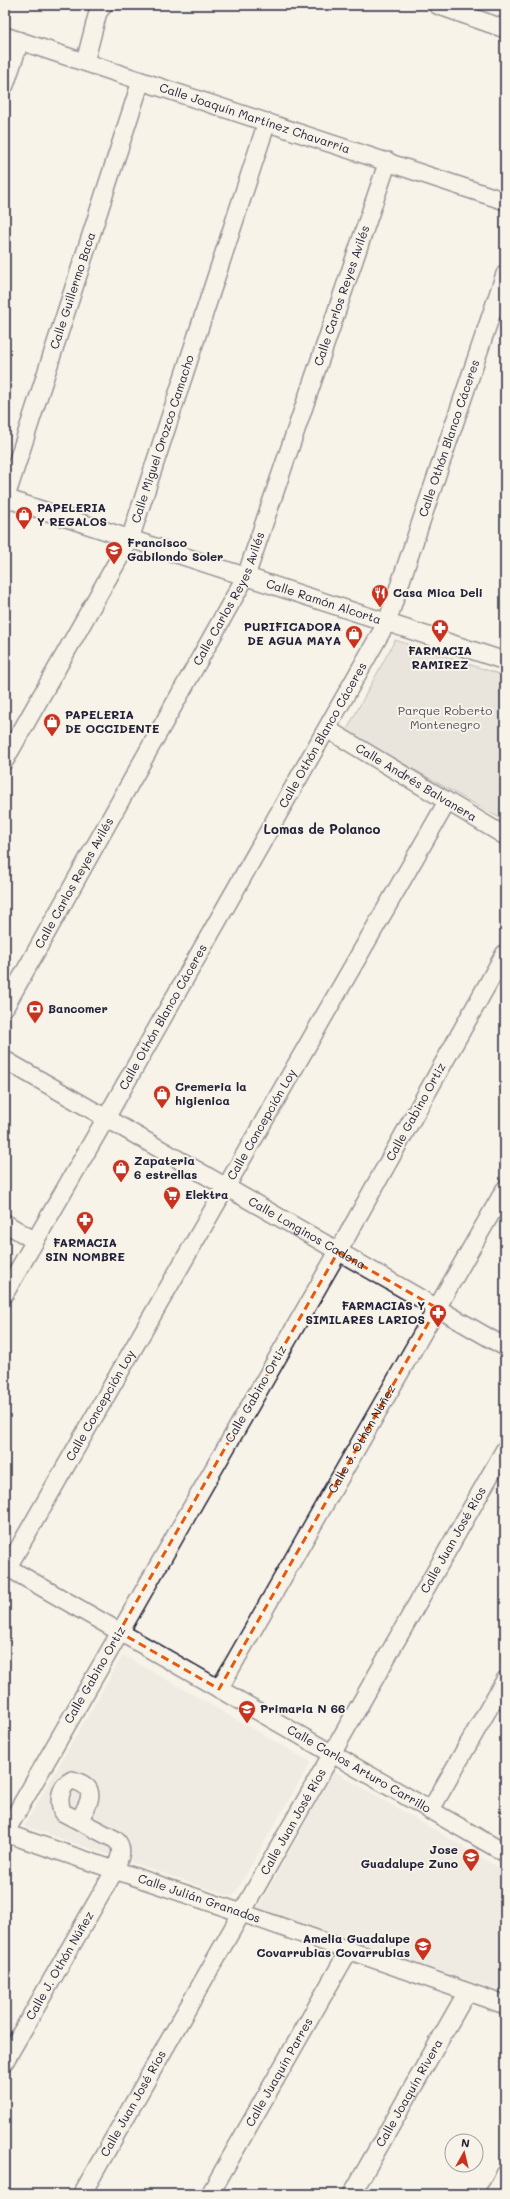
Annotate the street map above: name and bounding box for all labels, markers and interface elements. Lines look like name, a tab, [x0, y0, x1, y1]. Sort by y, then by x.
street label: Calle Joaquín Martínez Chavarría	[158, 79, 353, 156]
street label: Calle Carlos Reyes Avilés	[309, 223, 372, 368]
street label: Calle Guillermo Baca	[46, 230, 98, 351]
street label: Calle Miguel Orozco Camacho	[127, 353, 197, 525]
street label: Calle Othón Blanco Cáceres	[414, 357, 482, 519]
place label: PAPELERIA Y REGALOS	[37, 499, 107, 529]
shop icon: PAPELERIA Y REGALOS	[14, 505, 34, 530]
street label: Calle Carlos Reyes Avilés	[189, 529, 268, 668]
place label: Francisco Gabilondo Soler	[127, 534, 223, 564]
school or university icon: Francisco Gabilondo Soler	[104, 540, 124, 565]
street label: Calle Ramón Alcorta	[264, 575, 383, 627]
restaurant icon: Casa Mica Deli	[370, 583, 390, 608]
place label: Casa Mica Deli	[393, 584, 483, 600]
place label: PURIFICADORA DE AGUA MAYA	[244, 618, 341, 648]
pharmacy icon: FARMACIA RAMIREZ	[430, 618, 450, 643]
shop icon: PURIFICADORA DE AGUA MAYA	[344, 624, 364, 649]
place label: FARMACIA RAMIREZ	[408, 642, 472, 672]
street label: Calle Othón Blanco Cáceres	[274, 659, 370, 810]
park label: Parque Roberto Montenegro	[398, 702, 492, 732]
place label: PAPELERIA DE OCCIDENTE	[65, 706, 160, 736]
shop icon: PAPELERIA DE OCCIDENTE	[42, 712, 62, 737]
street label: Calle Andrés Balvanera	[353, 739, 480, 824]
street label: Calle Carlos Reyes Avilés	[30, 814, 116, 951]
district label: Lomas de Polanco	[263, 820, 381, 837]
street label: Calle Othón Blanco Cáceres	[115, 941, 210, 1092]
bank icon: Bancomer	[25, 999, 45, 1024]
place label: Bancomer	[48, 1000, 108, 1016]
street label: Calle Gabino Ortiz	[382, 1059, 449, 1163]
street label: Calle Concepción Loy	[223, 1065, 299, 1182]
place label: Cremeria la higienica	[175, 1078, 247, 1108]
shop icon: Cremeria la higienica	[152, 1084, 172, 1109]
place label: Zapateria 6 estrellas	[134, 1152, 197, 1182]
shop icon: Zapateria 6 estrellas	[111, 1158, 131, 1183]
supermarket icon: Elektra	[162, 1185, 182, 1210]
place label: Elektra	[185, 1186, 229, 1202]
street label: Calle Longinos Cadena	[246, 1192, 369, 1272]
pharmacy icon: FARMACIA SIN NOMBRE	[75, 1210, 95, 1235]
place label: FARMACIA SIN NOMBRE	[45, 1234, 125, 1264]
place label: FARMACIAS Y SIMILARES LARIOS	[305, 1297, 425, 1327]
pharmacy icon: FARMACIAS Y SIMILARES LARIOS	[428, 1303, 448, 1328]
street label: Calle Gabino Ortiz	[221, 1342, 290, 1445]
street label: Calle Concepción Loy	[61, 1346, 138, 1463]
street label: Calle J. Othón Núñez	[324, 1381, 399, 1496]
street label: Calle Juan José Ríos	[416, 1483, 489, 1596]
street label: Calle Gabino Ortiz	[60, 1623, 129, 1726]
school or university icon: Primaria N 66	[237, 1699, 257, 1724]
place label: Primaria N 66	[260, 1700, 345, 1716]
street label: Calle Carlos Arturo Carrillo	[284, 1721, 434, 1816]
street label: Calle Juan José Ríos	[256, 1765, 329, 1877]
place label: Jose Guadalupe Zuno	[361, 1841, 458, 1871]
school or university icon: Jose Guadalupe Zuno	[461, 1847, 481, 1872]
street label: Calle Julián Granados	[136, 1869, 263, 1926]
street label: Calle J. Othón Núñez	[21, 1908, 97, 2022]
place label: Amelia Guadalupe Covarrubias Covarrubias	[257, 1930, 410, 1960]
school or university icon: Amelia Guadalupe Covarrubias Covarrubias	[413, 1936, 433, 1961]
street label: Calle Juaquín Parres	[241, 2014, 316, 2129]
street label: Calle Joaquín Rivera	[371, 2036, 446, 2150]
street label: Calle Juan José Ríos	[96, 2047, 169, 2159]
north arrow	[444, 2133, 484, 2173]
text: N	[460, 2135, 471, 2151]

